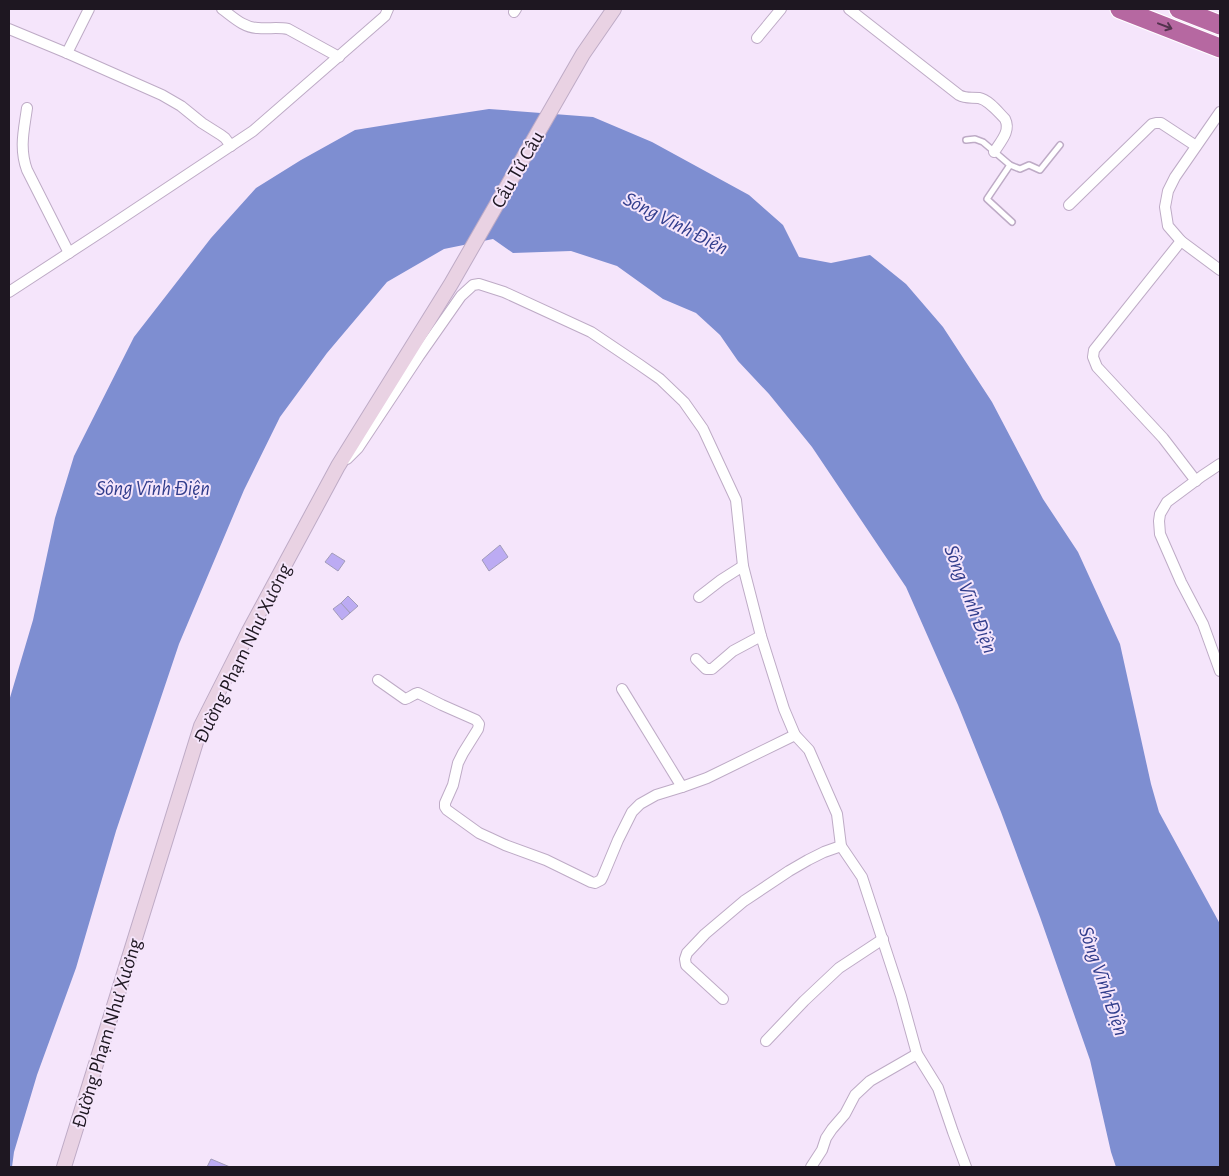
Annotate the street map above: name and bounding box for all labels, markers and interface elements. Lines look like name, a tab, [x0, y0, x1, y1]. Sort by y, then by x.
one-way arrow	[1158, 23, 1173, 32]
street label: Cầu Tứ Câu	[488, 128, 548, 211]
water label: Sông Vĩnh Điện	[620, 188, 731, 259]
water label: Sông Vĩnh Điện	[96, 478, 210, 499]
water label: Sông Vĩnh Điện	[940, 542, 1001, 656]
street label: Đường Phạm Như Xương	[191, 560, 295, 746]
water label: Sông Vĩnh Điện	[1075, 924, 1132, 1039]
street label: Đường Phạm Như Xương	[69, 936, 145, 1130]

